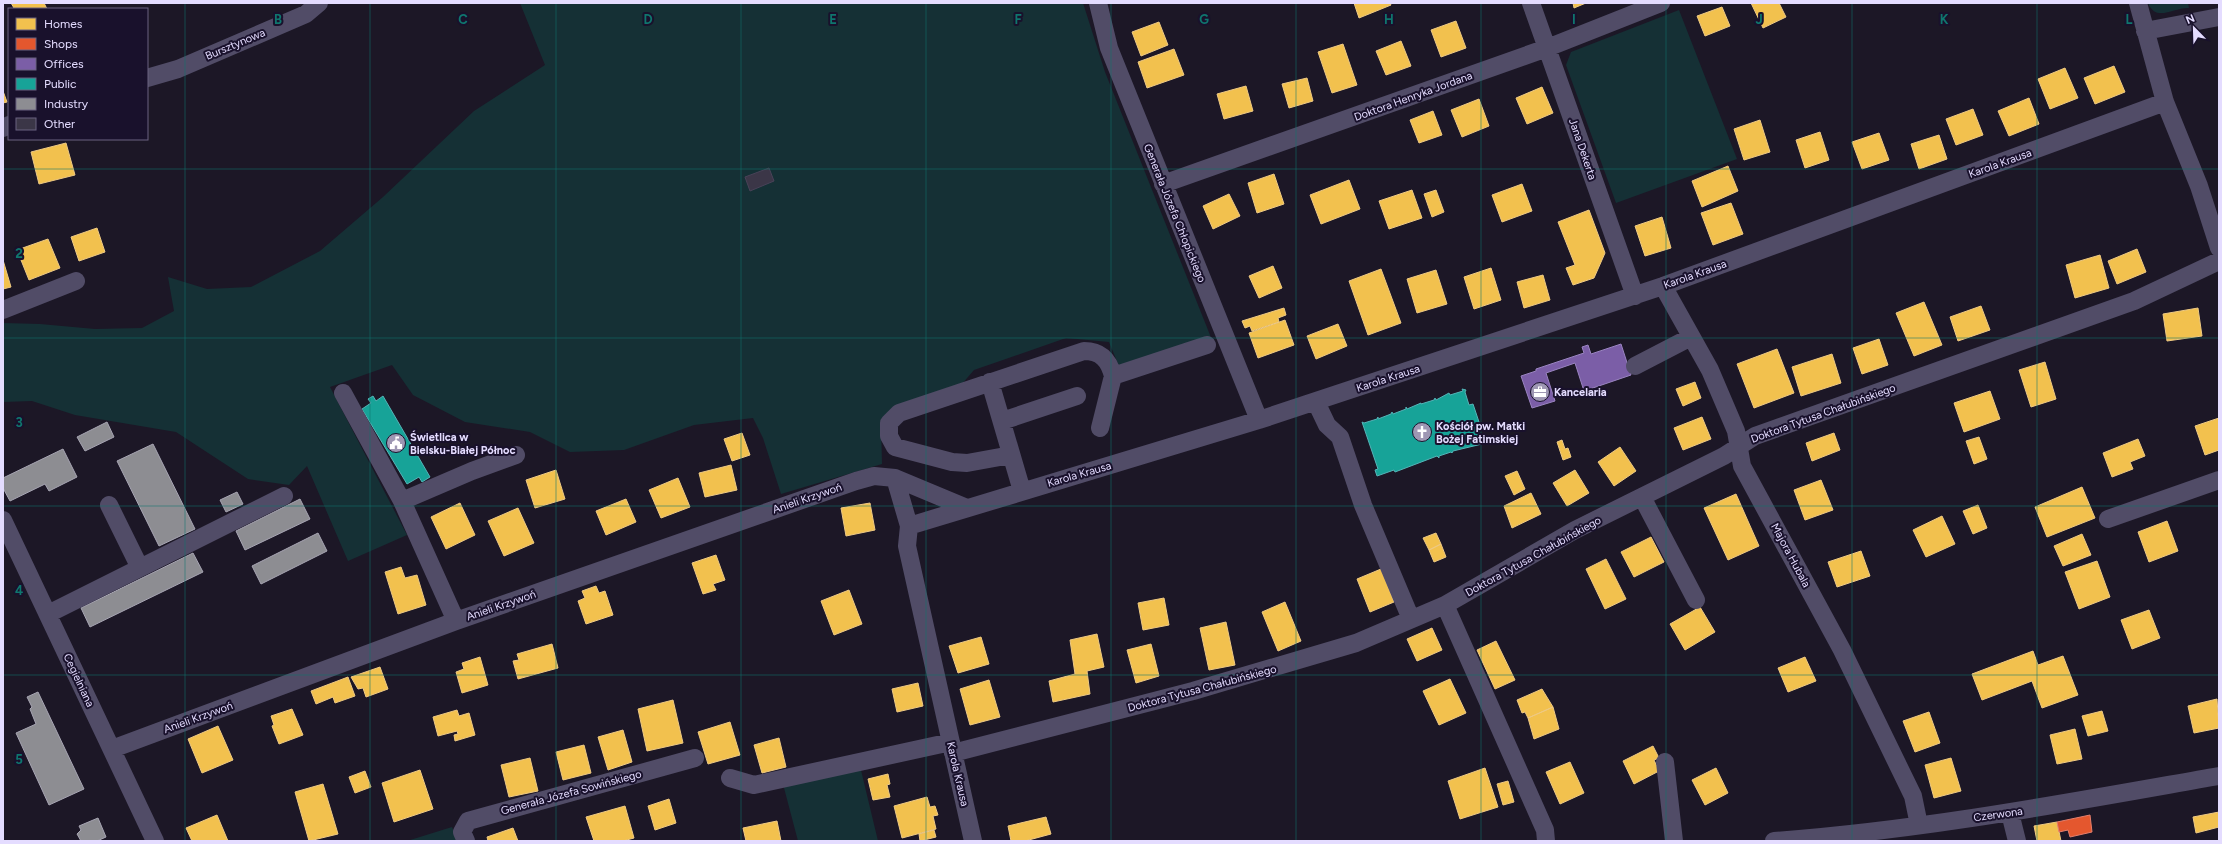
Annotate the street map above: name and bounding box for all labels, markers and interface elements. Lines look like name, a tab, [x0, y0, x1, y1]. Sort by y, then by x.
legend	[8, 8, 148, 140]
north arrow	[2174, 8, 2214, 48]
text: B	[274, 12, 282, 27]
text: C	[458, 12, 468, 27]
text: D	[643, 12, 653, 27]
text: E	[829, 12, 837, 27]
text: F	[1014, 12, 1022, 27]
text: G	[1199, 12, 1209, 27]
text: H	[1384, 12, 1394, 27]
text: I	[1572, 12, 1576, 27]
text: J	[1755, 12, 1763, 27]
text: K	[1940, 12, 1949, 27]
text: L	[2126, 12, 2133, 27]
text: N	[2184, 12, 2197, 27]
text: Homes	[44, 17, 83, 31]
street label: Bursztynowa	[203, 26, 267, 63]
text: Shops	[44, 37, 78, 51]
text: Offices	[44, 57, 84, 71]
street label: Doktora Henryka Jordana	[1352, 69, 1474, 124]
text: Public	[44, 77, 77, 91]
text: Industry	[44, 97, 89, 111]
text: Other	[44, 117, 75, 131]
street label: Jana Dekerta	[1566, 117, 1599, 182]
street label: Generała Józefa Chłopickiego	[1141, 142, 1208, 284]
street label: Karola Krausa	[1967, 146, 2033, 181]
text: 2	[15, 246, 23, 261]
street label: Karola Krausa	[1662, 257, 1728, 292]
street label: Karola Krausa	[1355, 362, 1422, 395]
office icon: Kancelaria	[1529, 381, 1551, 403]
street label: Doktora Tytusa Chałubińskiego	[1749, 381, 1897, 446]
place label: Kancelaria	[1554, 386, 1607, 399]
text: 3	[15, 415, 23, 430]
place label: Kościół pw. Matki Bożej Fatimskiej	[1436, 420, 1525, 446]
church icon: Kościół pw. Matki Bożej Fatimskiej	[1411, 421, 1433, 443]
place label: Świetlica w Bielsku-Białej Północ	[410, 430, 515, 457]
public building icon: Świetlica w Bielsku-Białej Północ	[385, 432, 407, 454]
street label: Karola Krausa	[1046, 459, 1113, 490]
street label: Anieli Krzywoń	[771, 481, 844, 516]
street label: Doktora Tytusa Chałubińskiego	[1463, 514, 1603, 599]
street label: Majora Hubala	[1768, 521, 1813, 590]
text: 4	[15, 583, 23, 598]
street label: Anieli Krzywoń	[465, 588, 538, 623]
street label: Cegielniana	[61, 651, 97, 709]
street label: Doktora Tytusa Chałubińskiego	[1126, 662, 1278, 715]
street label: Anieli Krzywoń	[162, 699, 234, 736]
street label: Karola Krausa	[944, 741, 971, 808]
text: 5	[15, 752, 23, 767]
street label: Generała Józefa Sowińskiego	[499, 767, 643, 818]
street label: Czerwona	[1973, 805, 2024, 824]

